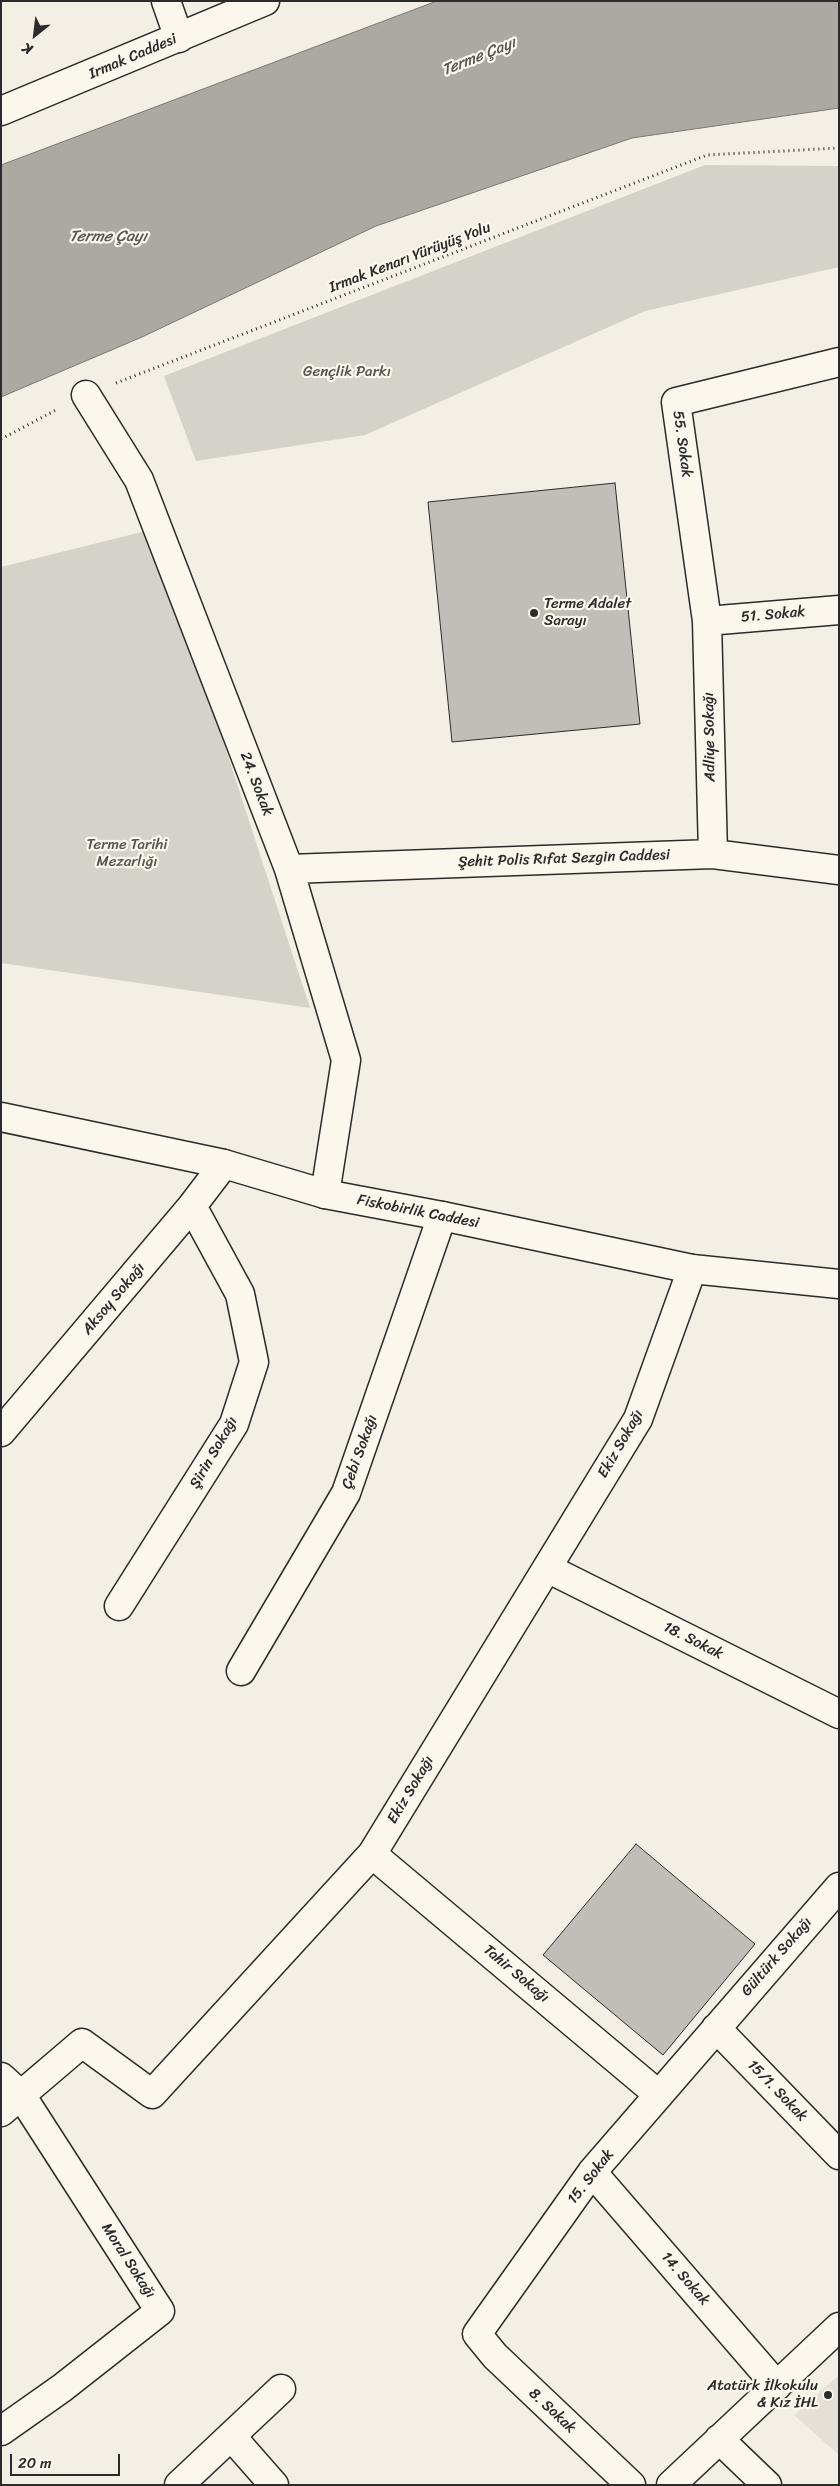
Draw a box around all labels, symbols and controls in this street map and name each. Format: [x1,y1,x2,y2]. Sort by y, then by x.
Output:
north arrow [10,10,60,60]
street label: Irmak Caddesi [86,30,180,84]
water label: Terme Çayı [439,34,519,80]
text: K [18,36,37,62]
street label: Irmak Kenarı Yürüyüş Yolu [327,219,493,297]
water label: Terme Çayı [69,227,147,247]
park label: Gençlik Parkı [303,363,391,381]
street label: 55. Sokak [668,409,696,479]
place label: Terme Adalet Sarayı [544,595,631,630]
street label: 51. Sokak [740,603,806,627]
marker: Terme Adalet Sarayı [528,607,540,619]
street label: Adliye Sokağı [700,692,720,782]
street label: 24. Sokak [236,750,276,818]
park label: Terme Tarihi Mezarlığı [87,836,167,871]
street label: Şehit Polis Rıfat Sezgin Caddesi [458,846,670,872]
street label: Fiskobirlik Caddesi [355,1191,481,1233]
street label: Aksoy Sokağı [79,1259,149,1339]
street label: Ekiz Sokağı [594,1407,648,1481]
street label: Çebi Sokağı [338,1412,382,1492]
street label: Şirin Sokağı [186,1414,242,1492]
street label: 18. Sokak [660,1618,726,1664]
street label: Ekiz Sokağı [384,1753,438,1827]
street label: Gültürk Sokağı [738,1914,816,2000]
street label: Tahir Sokağı [479,1941,553,2007]
street label: 15/1. Sokak [743,2057,811,2125]
street label: 15. Sokak [564,2146,618,2208]
street label: Moral Sokağı [97,2220,159,2302]
street label: 14. Sokak [657,2249,713,2309]
place label: Atatürk İlkokulu & Kız İHL [707,2377,818,2412]
street label: 8. Sokak [525,2385,579,2437]
marker: Atatürk İlkokulu & Kız İHL [822,2389,834,2401]
scale bar [12,2444,122,2476]
text: 20 m [18,2450,52,2476]

